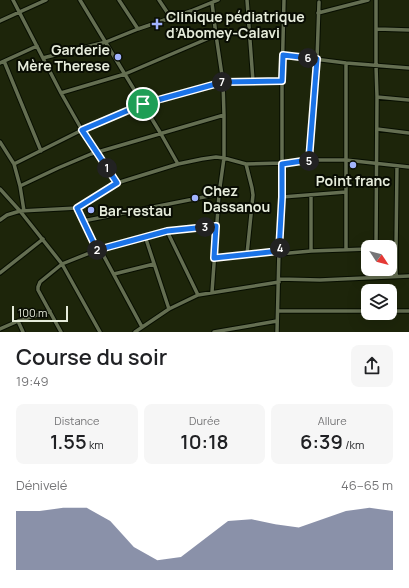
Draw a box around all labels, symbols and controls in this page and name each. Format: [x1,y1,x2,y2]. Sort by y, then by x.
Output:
place label: Clinique pédiatrique d’Abomey-Calavi [166,7,305,42]
marker: Clinique pédiatrique d’Abomey-Calavi [151,18,163,30]
place label: Garderie Mère Therese [17,40,110,75]
pin: 6 [298,48,318,68]
text: 6 [305,50,311,65]
marker: Garderie Mère Therese [113,52,123,62]
pin: 7 [212,72,232,92]
text: 7 [219,74,225,89]
pin [126,87,160,121]
icon: arrive [132,93,154,115]
pin: 5 [299,151,319,171]
text: 5 [306,153,312,168]
pin: 1 [97,158,117,178]
text: 1 [105,160,109,175]
marker: Point franc [348,160,358,170]
place label: Point franc [316,171,390,190]
place label: Chez Dassanou [203,181,270,216]
marker: Chez Dassanou [190,193,200,203]
place label: Bar-restau [99,201,172,220]
marker: Bar-restau [86,205,96,215]
pin: 3 [195,217,215,237]
text: 3 [202,219,208,234]
pin: 4 [270,238,290,258]
pin: 2 [87,240,107,260]
text: 4 [277,240,283,255]
north arrow [361,240,397,276]
map controls [361,240,397,320]
text: 2 [94,242,100,257]
button: layers [361,284,397,320]
scale bar [12,304,68,323]
text: 100 m [18,305,47,320]
text: Course du soir [16,342,167,372]
button: share [351,345,393,387]
text: 19:49 [16,372,49,390]
text: Distance [54,413,99,428]
text: Durée [189,413,220,428]
text: Allure [318,413,347,428]
text: 1.55 [50,428,87,455]
text: 10:18 [180,428,229,455]
text: 6:39 [300,428,343,455]
text: km [87,437,104,452]
text: /km [343,437,364,452]
text: Dénivelé [16,476,67,494]
text: 46–65 m [341,476,393,494]

